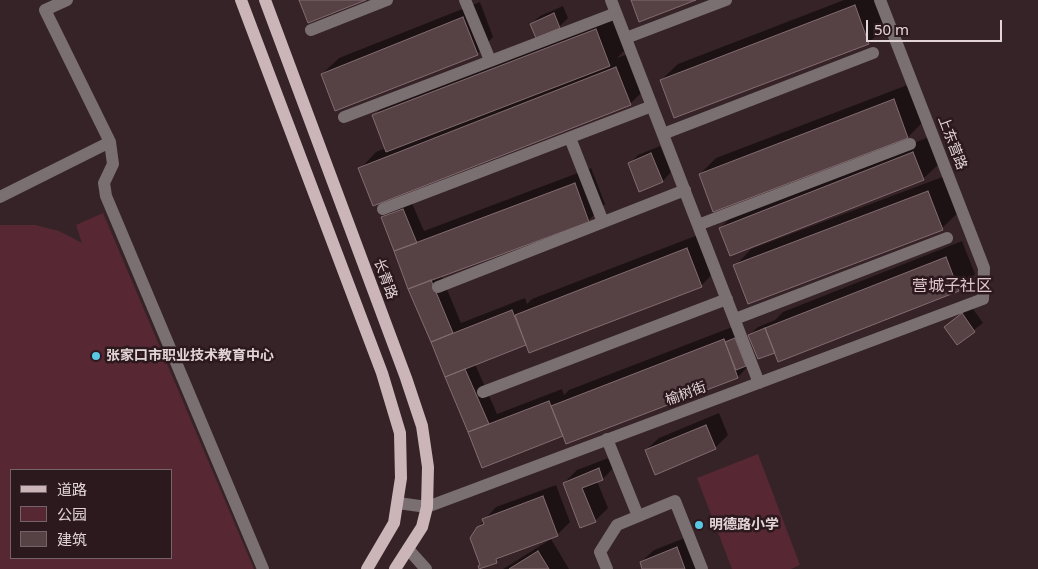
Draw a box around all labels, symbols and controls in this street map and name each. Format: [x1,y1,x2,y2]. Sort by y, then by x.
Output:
scale bar [868,10,1004,42]
text: 50 m [874,19,909,39]
street label: 上东营路 [934,114,970,172]
street label: 长青路 [370,256,400,302]
district label: 营城子社区 [912,276,992,296]
place label: 张家口市职业技术教育中心 [106,348,274,364]
marker: 张家口市职业技术教育中心 [90,350,102,362]
street label: 榆树街 [663,379,709,409]
legend [10,469,172,559]
text: 道路 [57,479,87,499]
text: 公园 [57,504,87,524]
place label: 明德路小学 [709,517,779,533]
marker: 明德路小学 [693,519,705,531]
text: 建筑 [57,529,87,549]

